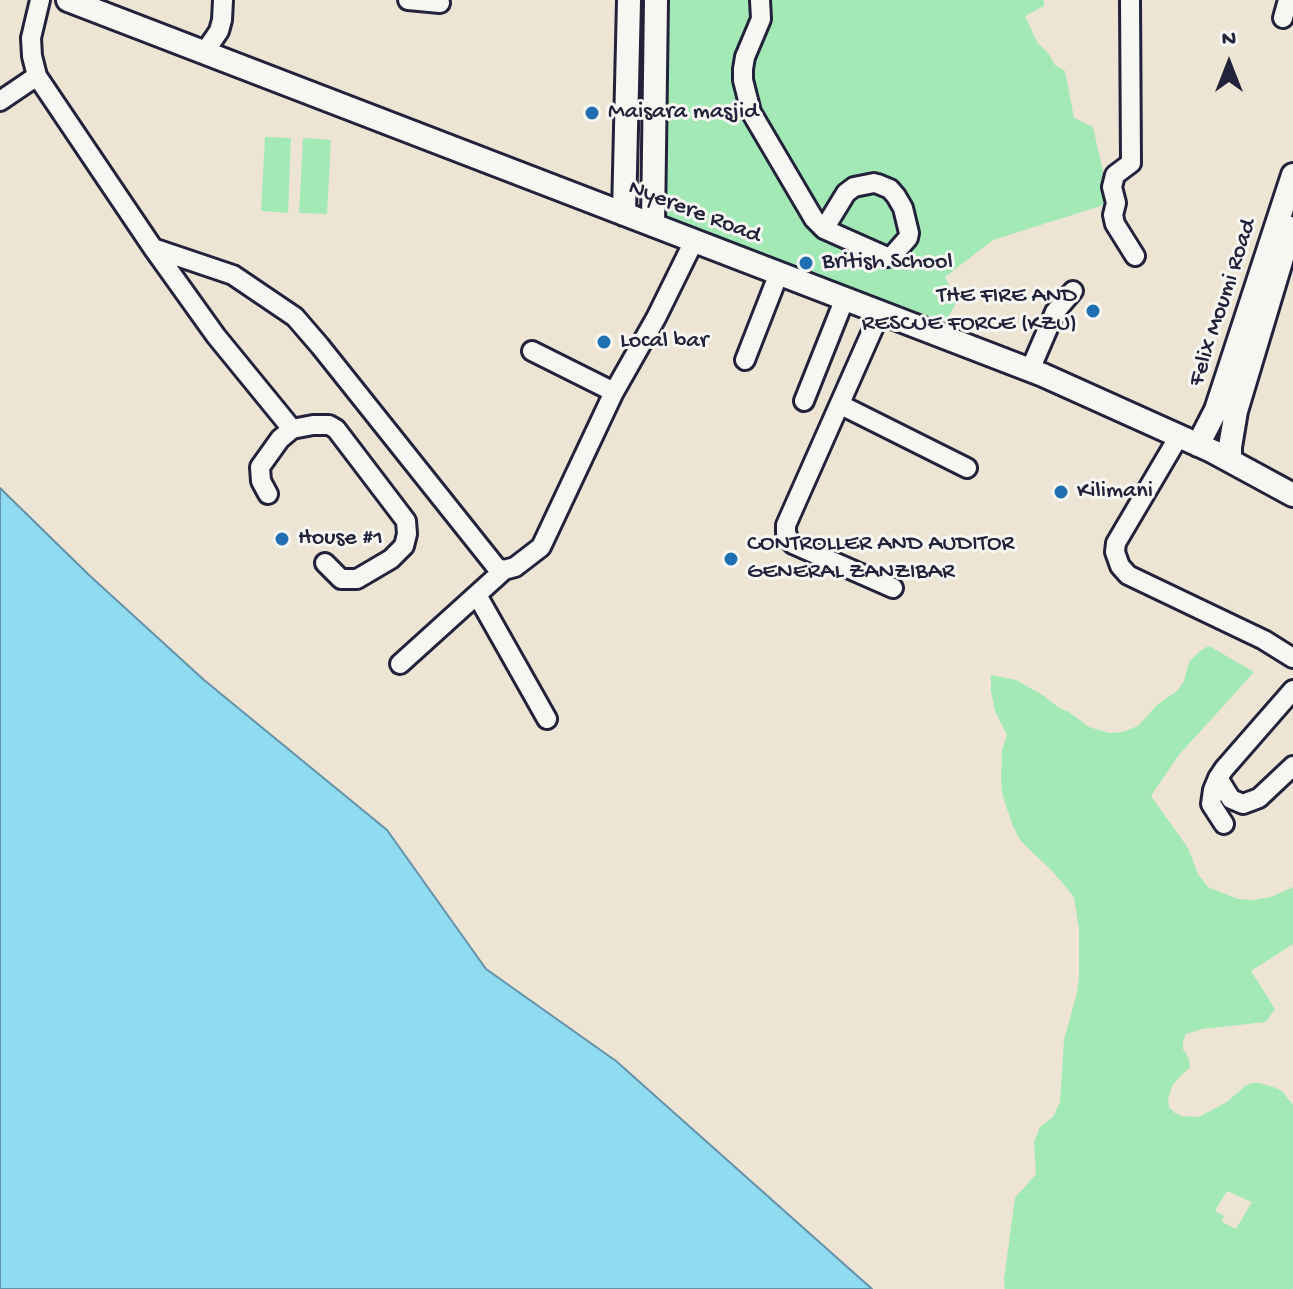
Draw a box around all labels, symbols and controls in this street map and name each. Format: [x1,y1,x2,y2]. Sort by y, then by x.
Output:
north arrow [1189,24,1269,104]
text: N [1222,27,1236,53]
place label: Maisara masjid [608,99,758,127]
marker: Maisara masjid [583,104,601,122]
street label: Nyerere Road [624,175,764,251]
street label: Felix Moumi Road [1183,216,1265,390]
place label: British School [822,249,953,277]
marker: British School [797,254,815,272]
place label: THE FIRE AND RESCUE FORCE (KZU) [862,283,1077,339]
marker: THE FIRE AND RESCUE FORCE (KZU) [1084,302,1102,320]
place label: Local bar [620,328,708,356]
marker: Local bar [595,333,613,351]
place label: Kilimani [1077,478,1153,506]
marker: Kilimani [1052,483,1070,501]
place label: House #1 [298,525,383,553]
marker: House #1 [273,530,291,548]
place label: CONTROLLER AND AUDITOR GENERAL ZANZIBAR [747,531,1014,587]
marker: CONTROLLER AND AUDITOR GENERAL ZANZIBAR [722,550,740,568]

